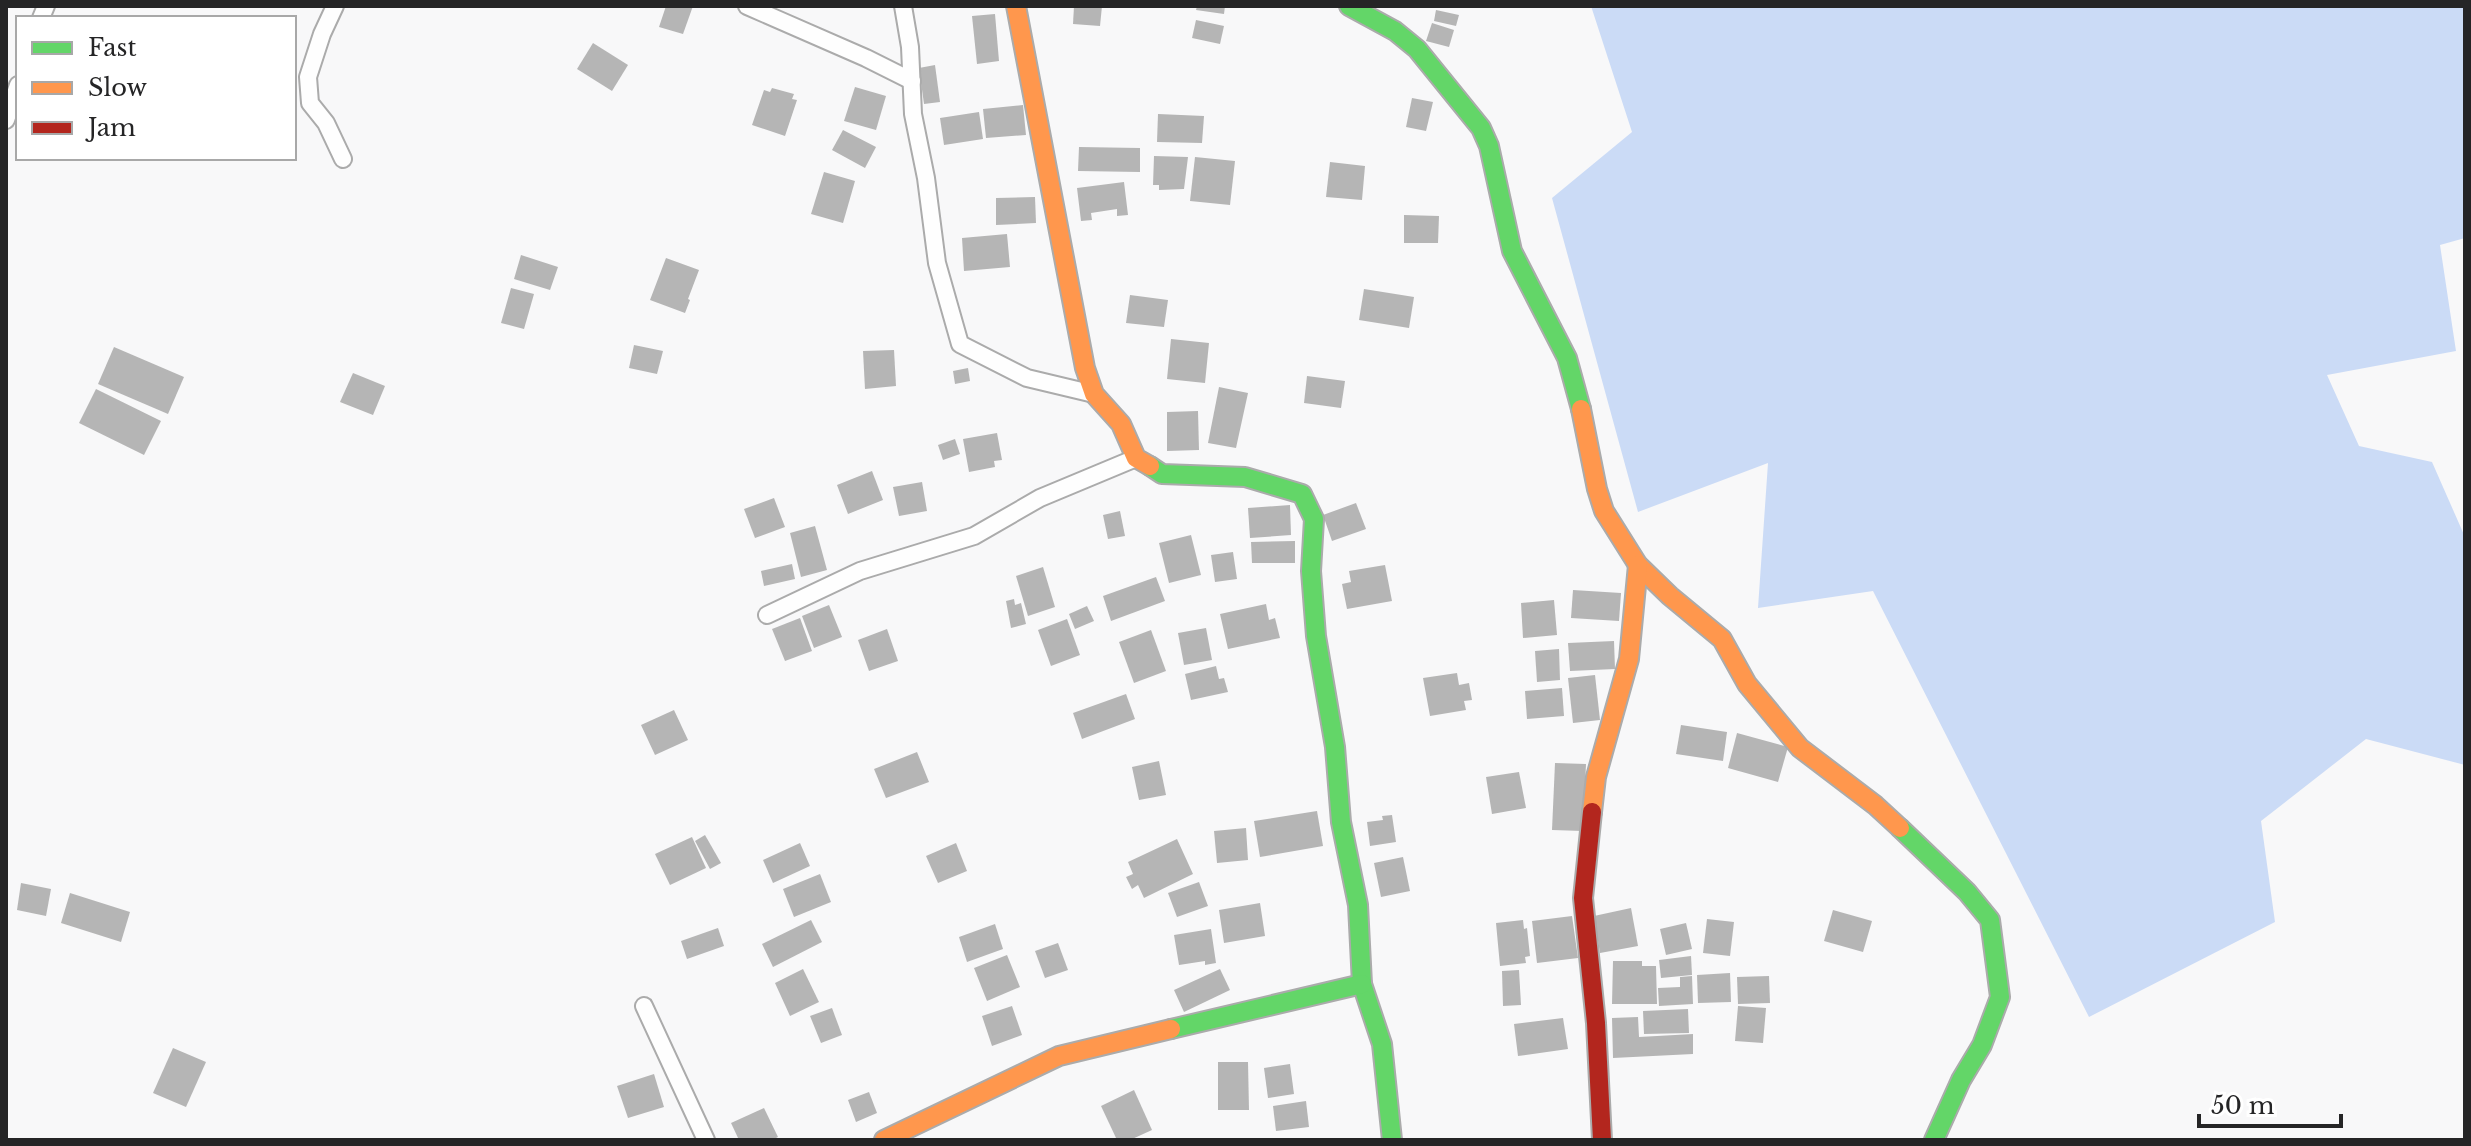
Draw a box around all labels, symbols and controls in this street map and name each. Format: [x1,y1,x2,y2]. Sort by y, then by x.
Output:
legend [16,16,296,160]
text: Fast [88,33,136,62]
text: Slow [88,73,147,102]
text: Jam [85,113,136,142]
scale bar [2199,1078,2341,1128]
text: 50 m [2211,1091,2275,1120]

